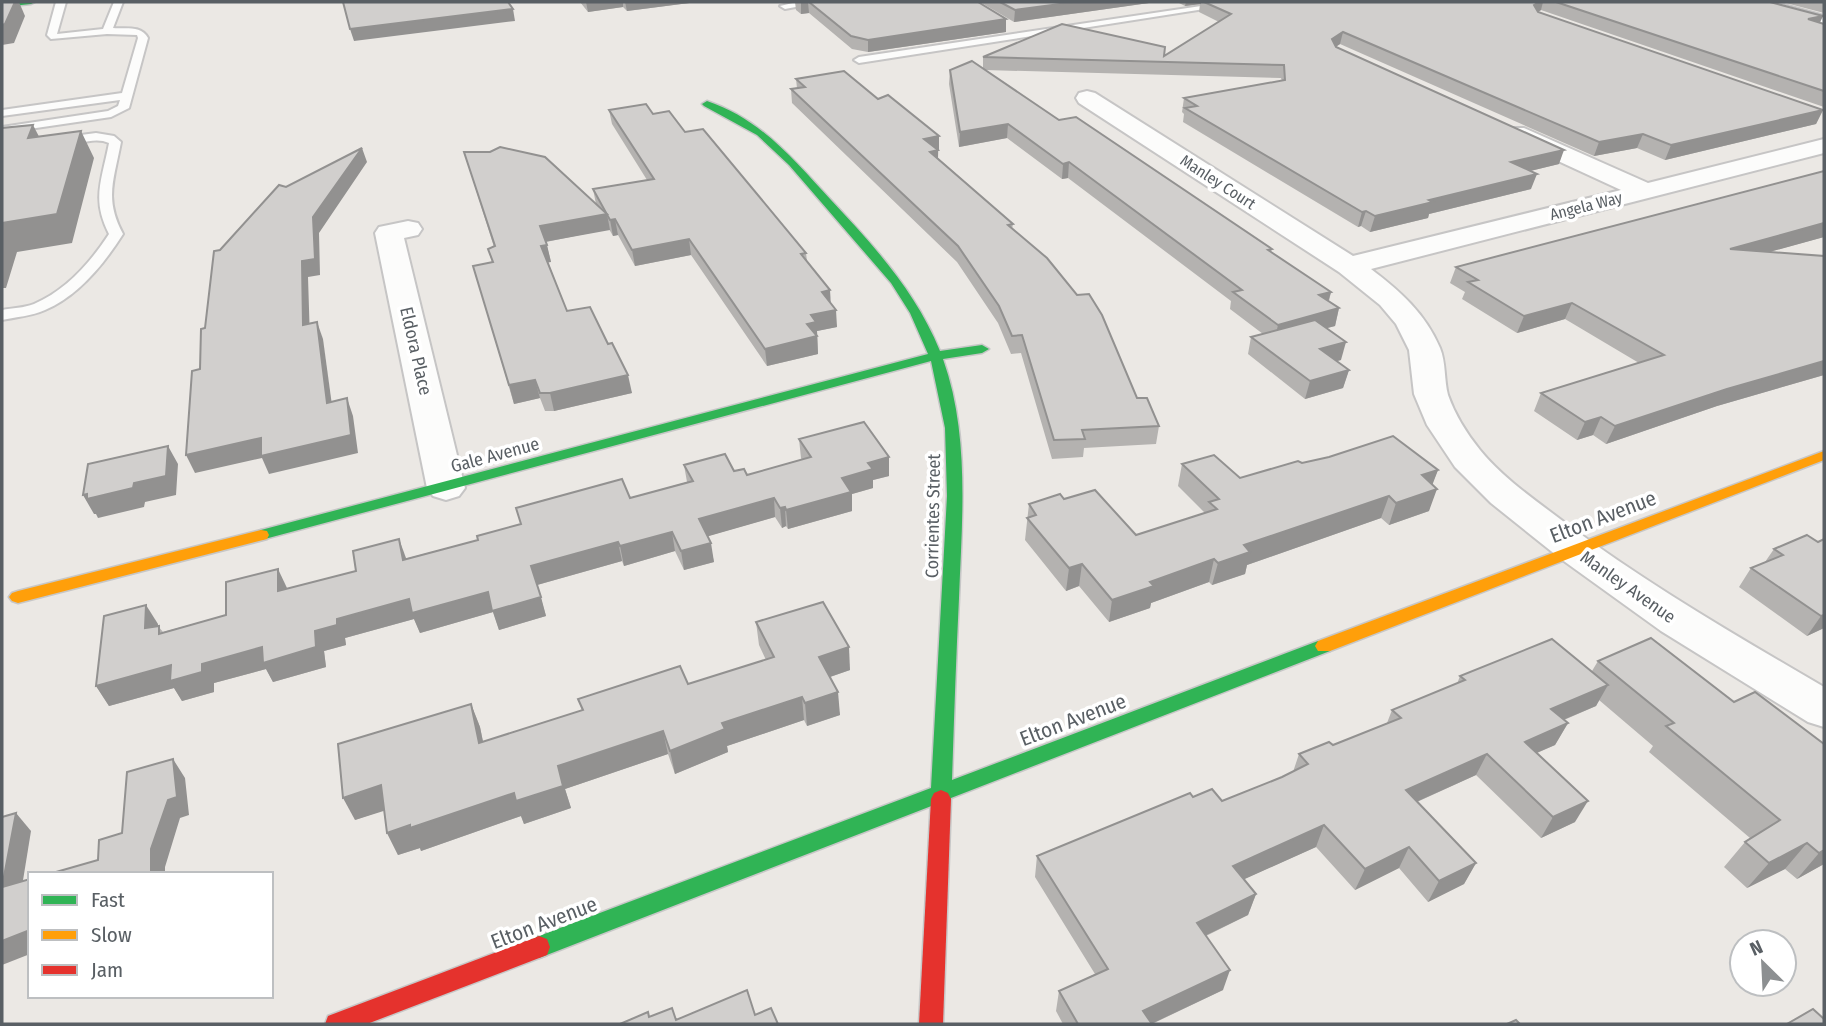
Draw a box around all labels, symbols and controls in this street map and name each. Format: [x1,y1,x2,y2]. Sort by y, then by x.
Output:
street label: Manley Court [1177,151,1260,214]
street label: Angela Way [1548,188,1625,224]
street label: Eldora Place [395,305,437,397]
street label: Gale Avenue [448,433,542,477]
street label: Corrientes Street [921,453,945,578]
street label: Elton Avenue [1546,485,1660,549]
street label: Manley Avenue [1576,546,1680,628]
street label: Elton Avenue [1016,688,1130,752]
legend [28,872,273,998]
text: Fast [91,887,125,913]
street label: Elton Avenue [487,891,601,955]
text: Slow [91,922,132,948]
north arrow [1728,928,1798,998]
text: N [1746,935,1766,961]
text: Jam [91,957,123,983]

